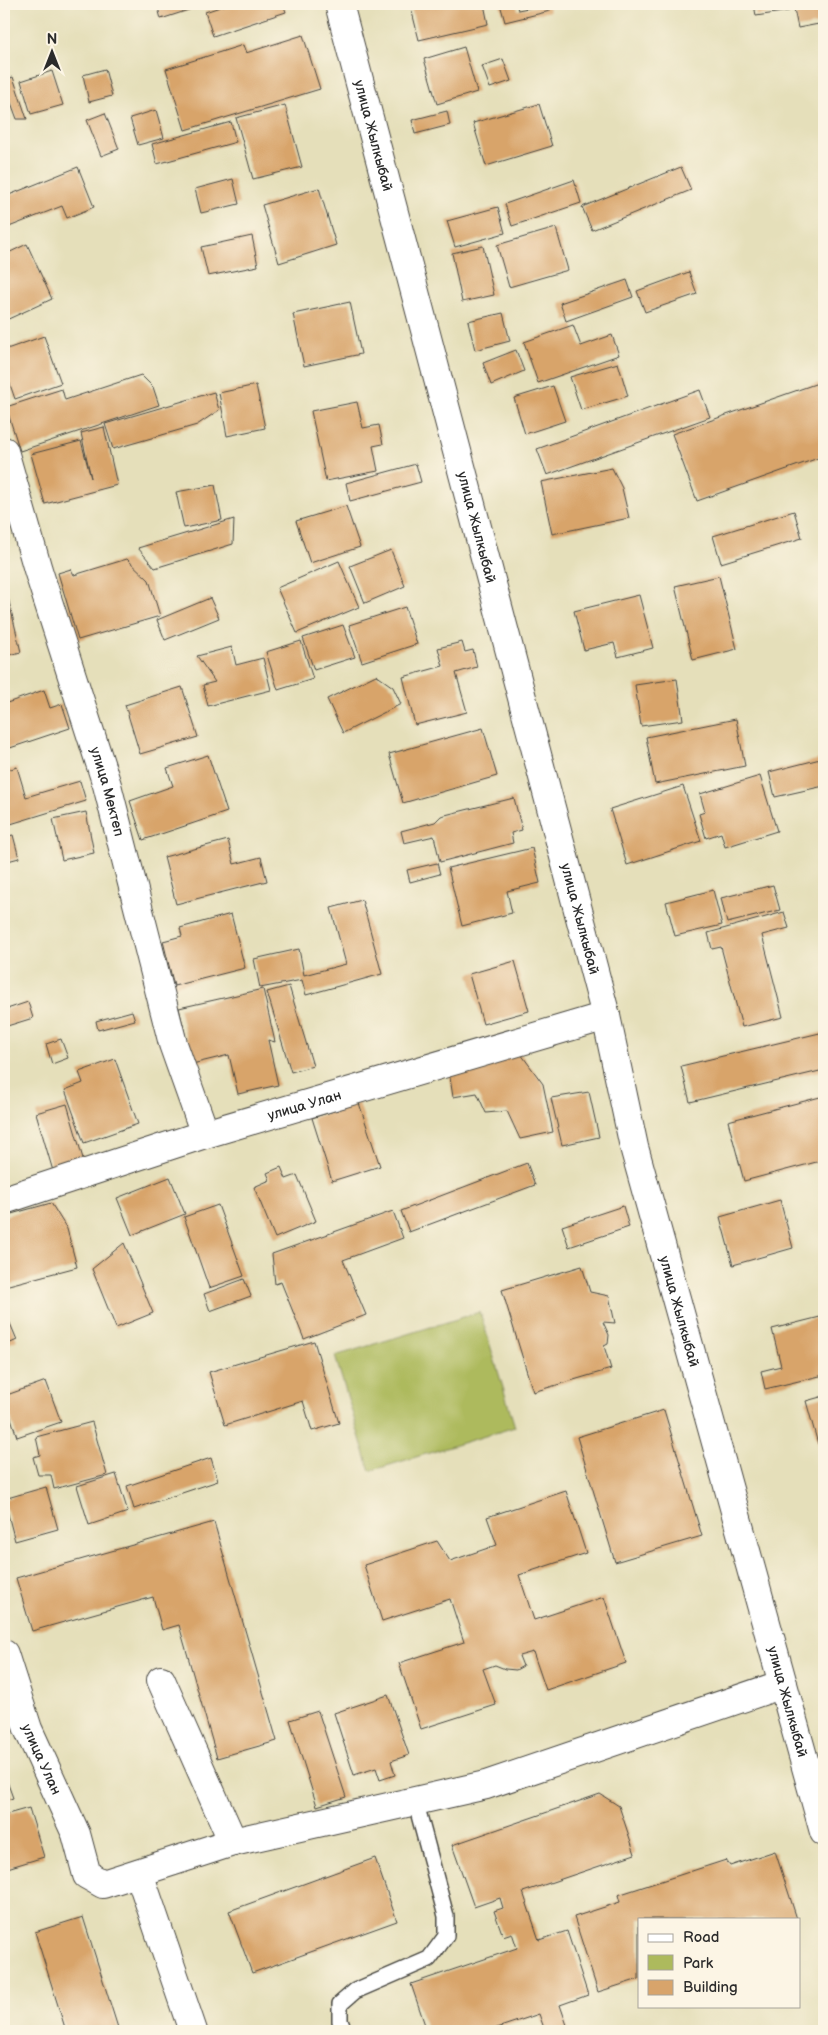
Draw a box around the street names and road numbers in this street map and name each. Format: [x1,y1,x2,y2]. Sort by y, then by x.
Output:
street label: улица Жылкыбай [350,78,396,193]
street label: улица Жылкыбай [454,470,499,585]
street label: улица Мектеп [86,745,128,838]
street label: улица Жылкыбай [557,861,603,976]
street label: улица Улан [266,1086,343,1124]
street label: улица Жылкыбай [656,1254,703,1369]
street label: улица Жылкыбай [764,1644,811,1759]
street label: улица Улан [18,1722,65,1797]

